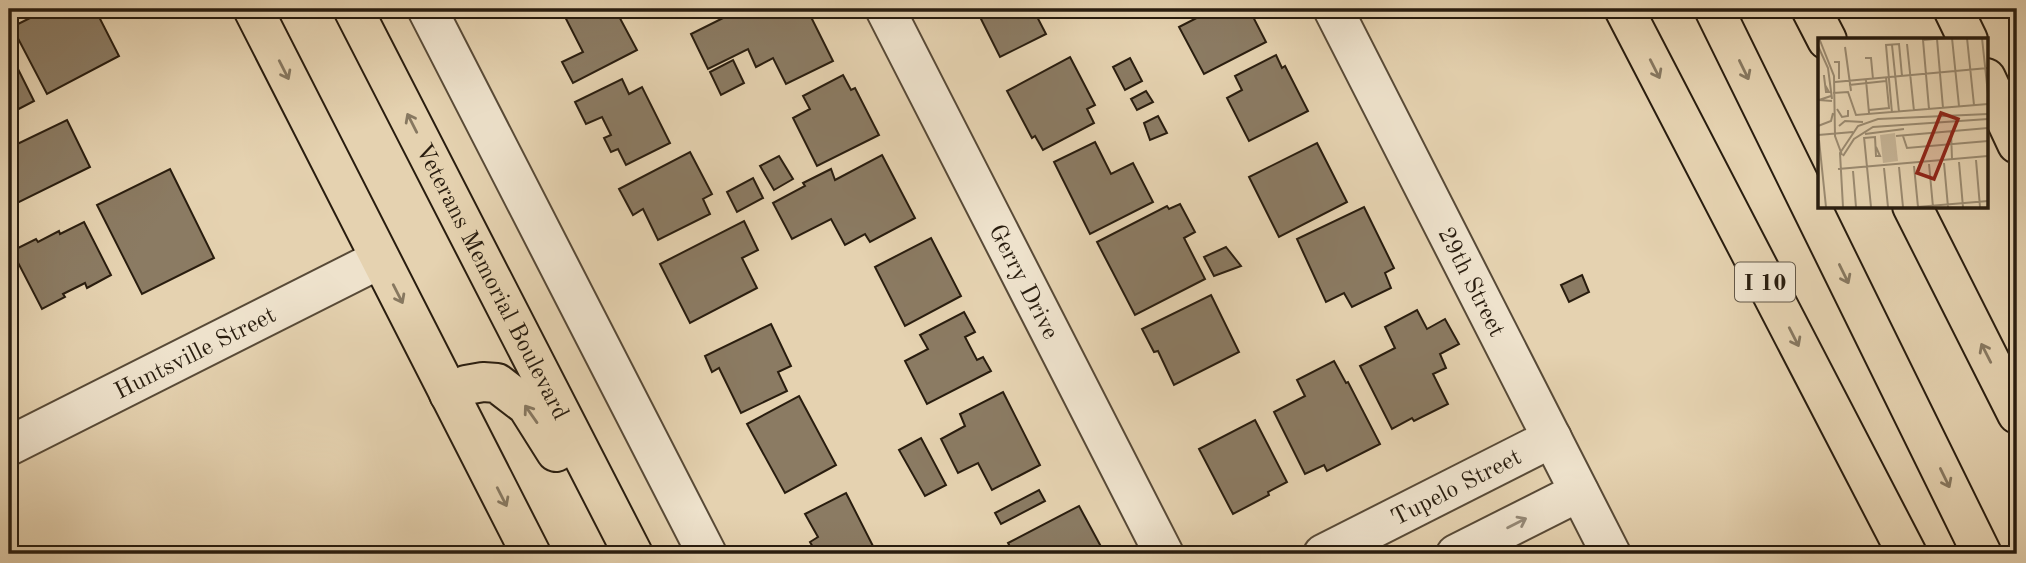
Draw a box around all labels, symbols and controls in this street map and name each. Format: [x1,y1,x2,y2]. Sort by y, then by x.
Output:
inset map [1818,38,1988,208]
one-way arrow [1649,58,1663,79]
one-way arrow [278,59,292,80]
one-way arrow [1737,59,1751,80]
one-way arrow [405,113,418,134]
street label: Veterans Memorial Boulevard [410,140,572,424]
street label: Gerry Drive [983,221,1062,343]
street label: 29th Street [1432,224,1508,341]
road number: I 10 [1735,262,1795,302]
one-way arrow [1838,263,1852,284]
one-way arrow [392,283,406,304]
street label: Huntsville Street [111,304,280,405]
one-way arrow [1787,326,1801,347]
one-way arrow [1979,344,1993,364]
one-way arrow [524,405,538,424]
street label: Tupelo Street [1388,446,1526,531]
one-way arrow [1938,467,1952,488]
one-way arrow [495,486,509,507]
one-way arrow [1506,516,1527,530]

